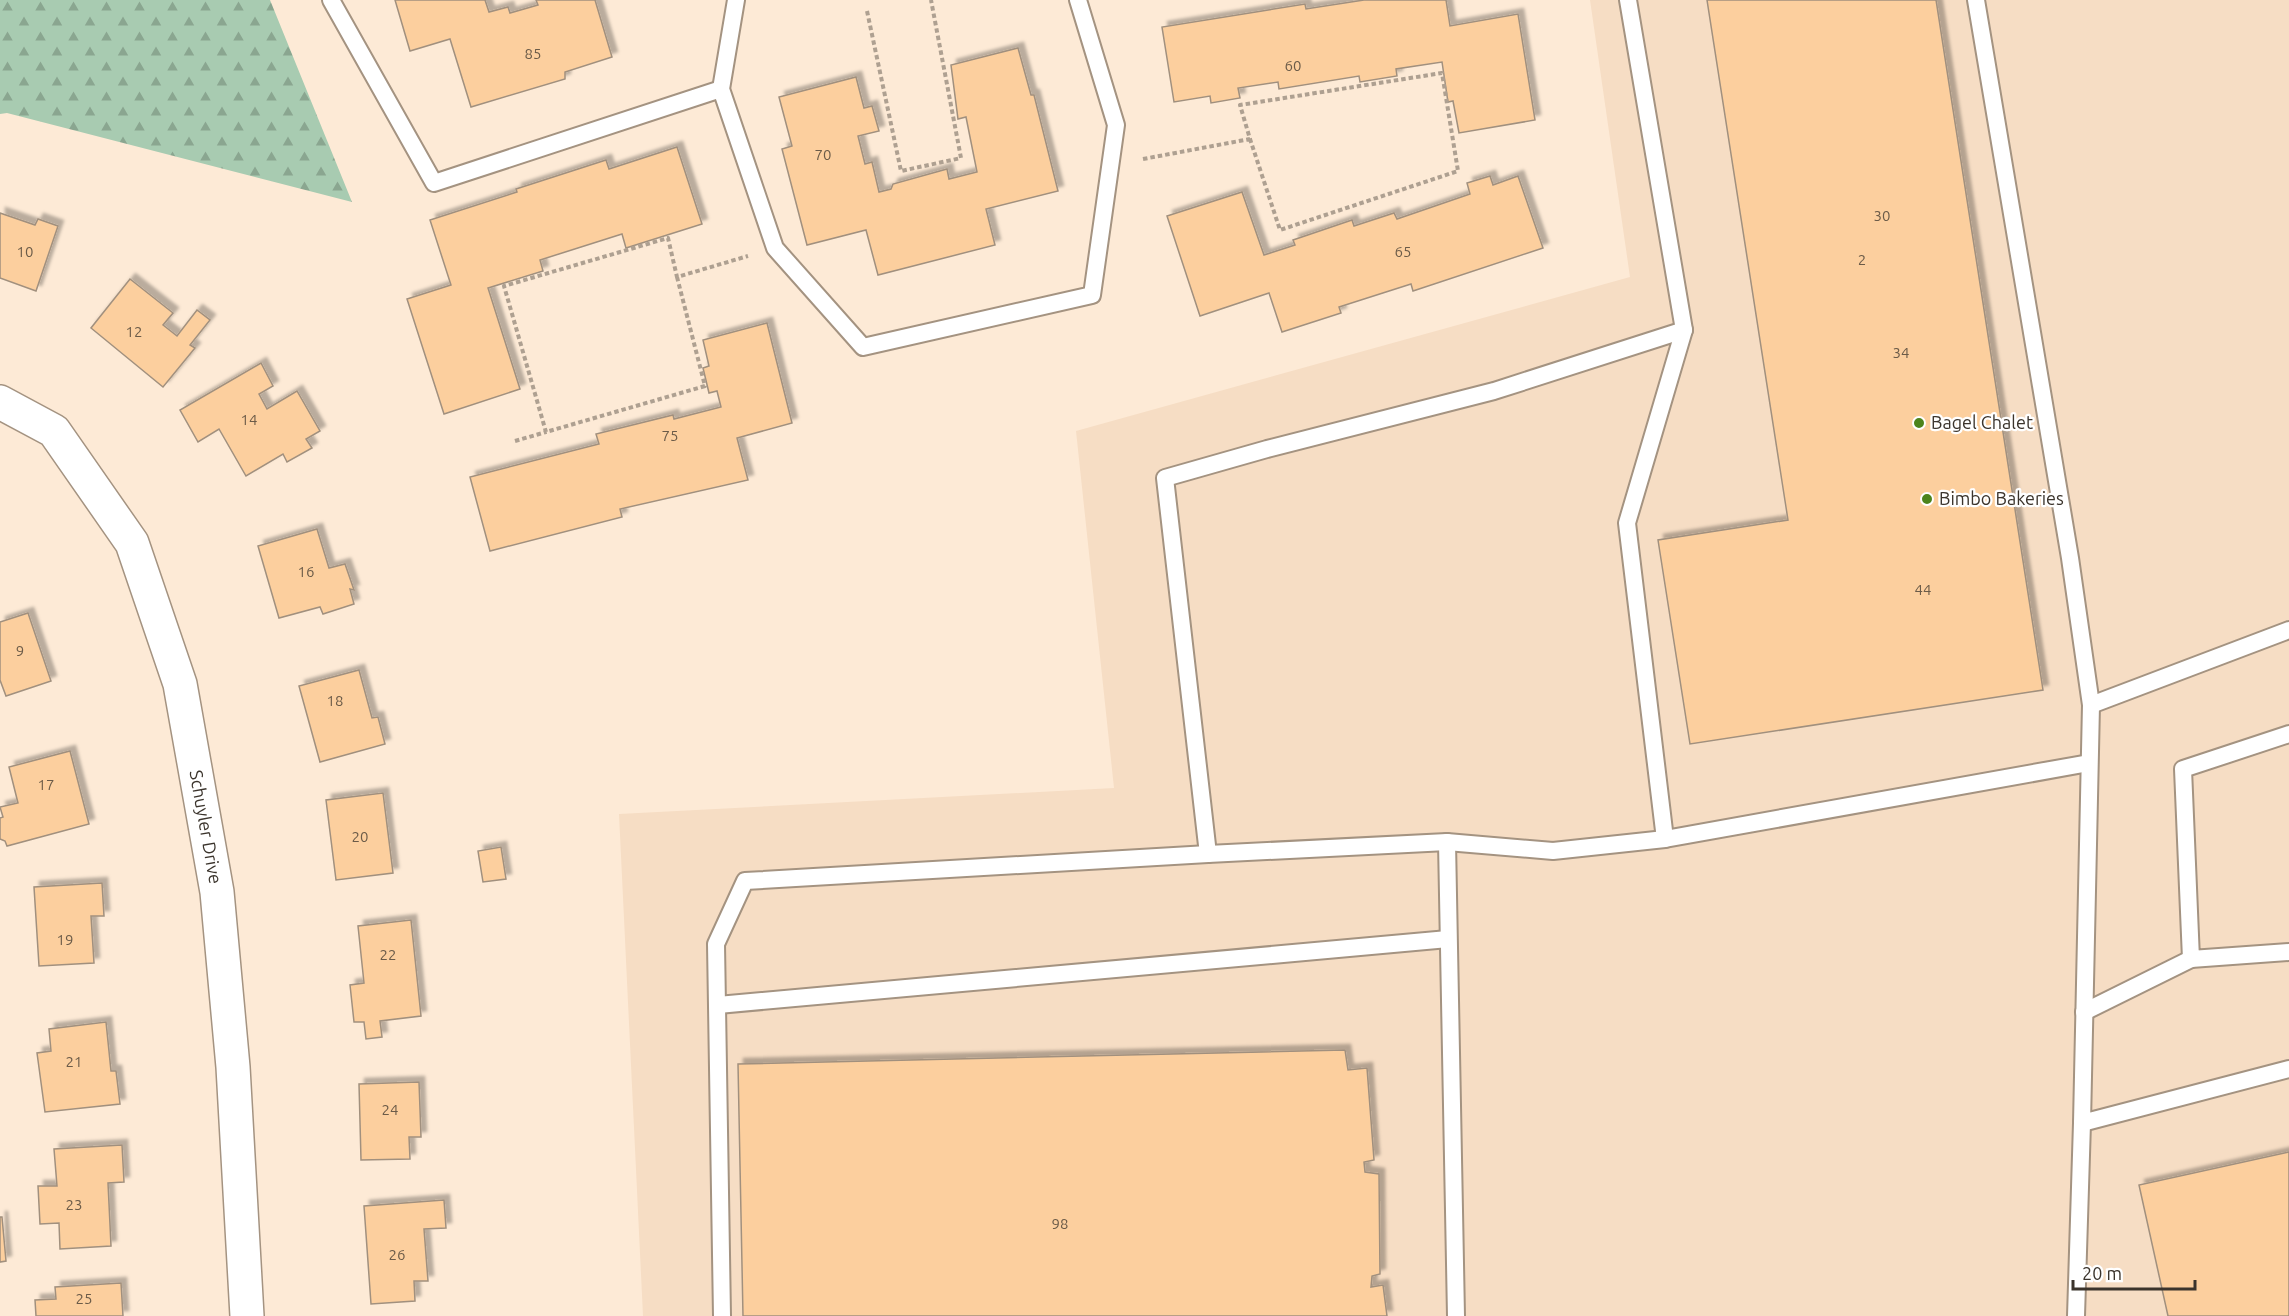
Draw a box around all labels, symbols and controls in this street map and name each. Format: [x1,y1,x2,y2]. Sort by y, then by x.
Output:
house number: 85 [525,45,541,62]
house number: 60 [1285,57,1301,74]
house number: 70 [815,146,831,163]
house number: 30 [1874,207,1890,224]
house number: 10 [17,243,33,260]
house number: 65 [1395,243,1411,260]
house number: 2 [1858,251,1866,268]
house number: 12 [126,323,142,340]
house number: 34 [1893,344,1909,361]
house number: 14 [241,411,257,428]
place label: Bagel Chalet [1931,412,2033,432]
marker: Bagel Chalet [1912,416,1926,430]
house number: 75 [662,427,678,444]
place label: Bimbo Bakeries [1939,488,2064,508]
marker: Bimbo Bakeries [1920,492,1934,506]
house number: 16 [298,563,314,580]
house number: 44 [1915,581,1931,598]
house number: 9 [16,642,24,659]
house number: 18 [327,692,343,709]
street label: Schuyler Drive [186,768,226,885]
house number: 17 [38,776,54,793]
house number: 20 [352,828,368,845]
house number: 19 [57,931,73,948]
house number: 22 [380,946,396,963]
house number: 21 [66,1053,82,1070]
house number: 24 [382,1101,398,1118]
house number: 23 [66,1196,82,1213]
house number: 98 [1052,1215,1068,1232]
house number: 26 [389,1246,405,1263]
scale bar [2073,1253,2194,1291]
text: 20 m [2082,1263,2122,1283]
house number: 25 [76,1290,92,1307]

